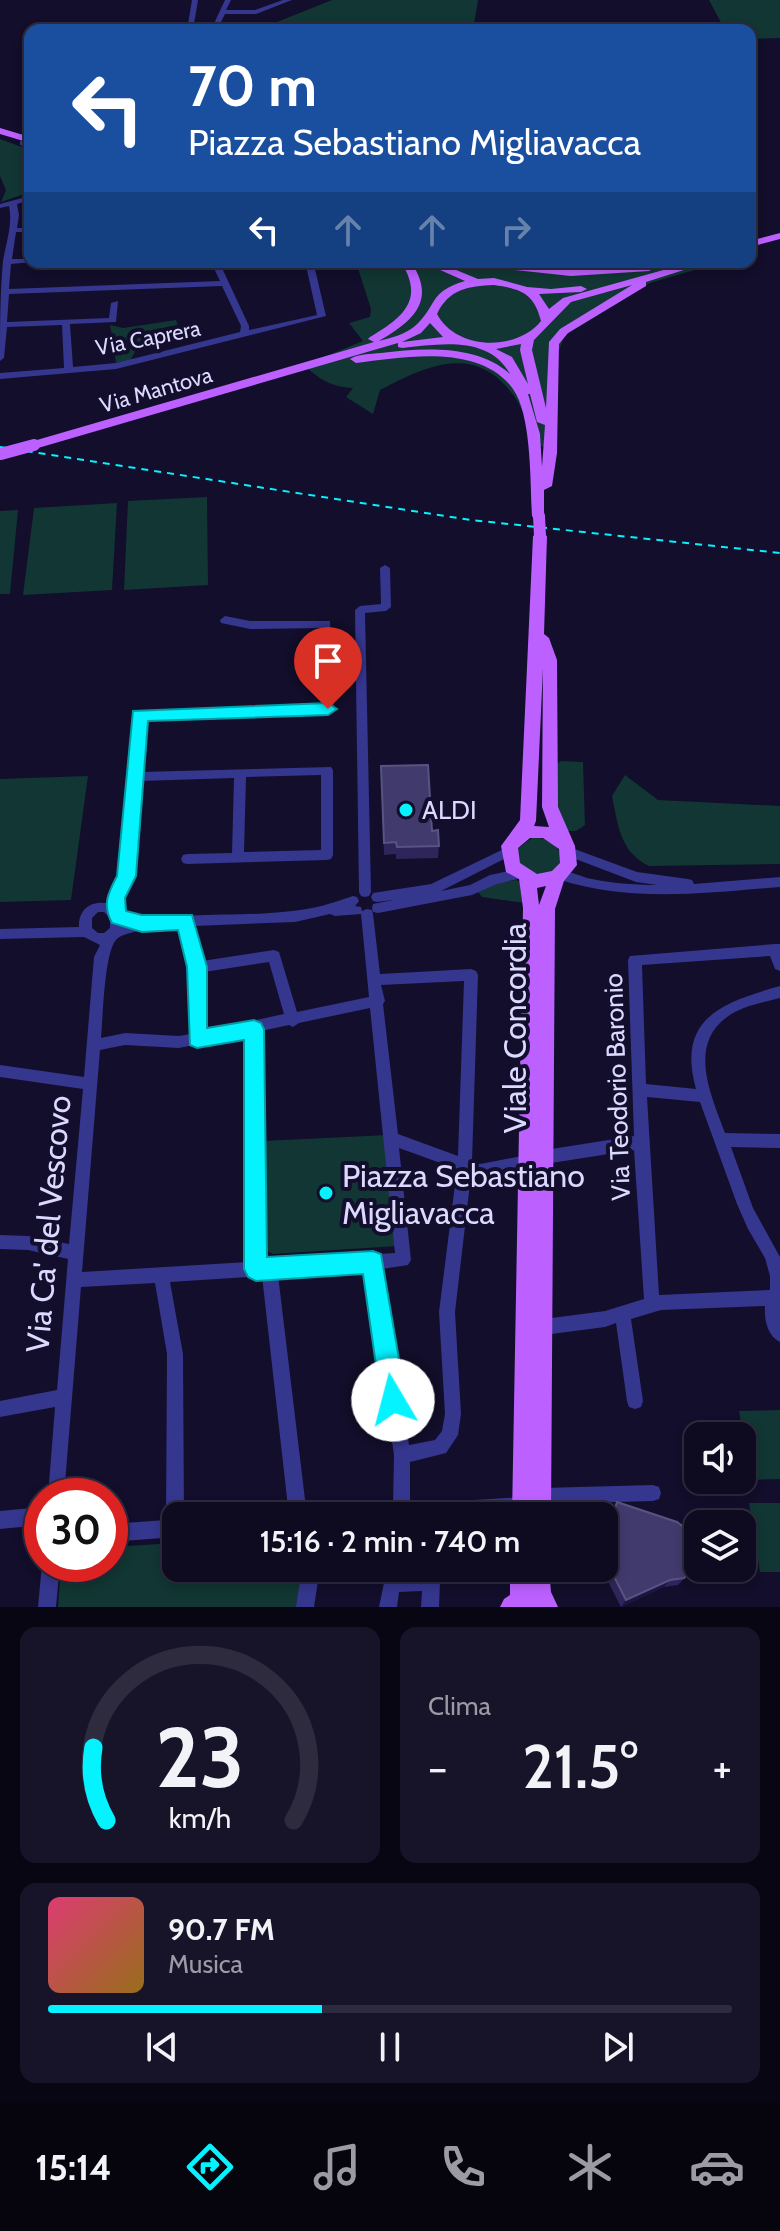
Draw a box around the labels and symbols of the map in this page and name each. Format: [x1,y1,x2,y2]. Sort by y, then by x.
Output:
street label: Via Caprera [93,315,203,361]
street label: Via Mantova [97,361,216,419]
pin [294,627,362,709]
place label: ALDI [422,794,477,826]
marker: ALDI [397,801,415,819]
street label: Viale Concordia [495,922,534,1133]
street label: Via Teodorio Baronio [597,973,637,1201]
street label: Via Ca' del Vescovo [17,1094,79,1354]
place label: Piazza Sebastiano Migliavacca [342,1156,585,1232]
marker: Piazza Sebastiano Migliavacca [317,1184,335,1202]
position arrow [351,1358,435,1442]
speed limit sign: 30 [24,1478,128,1582]

